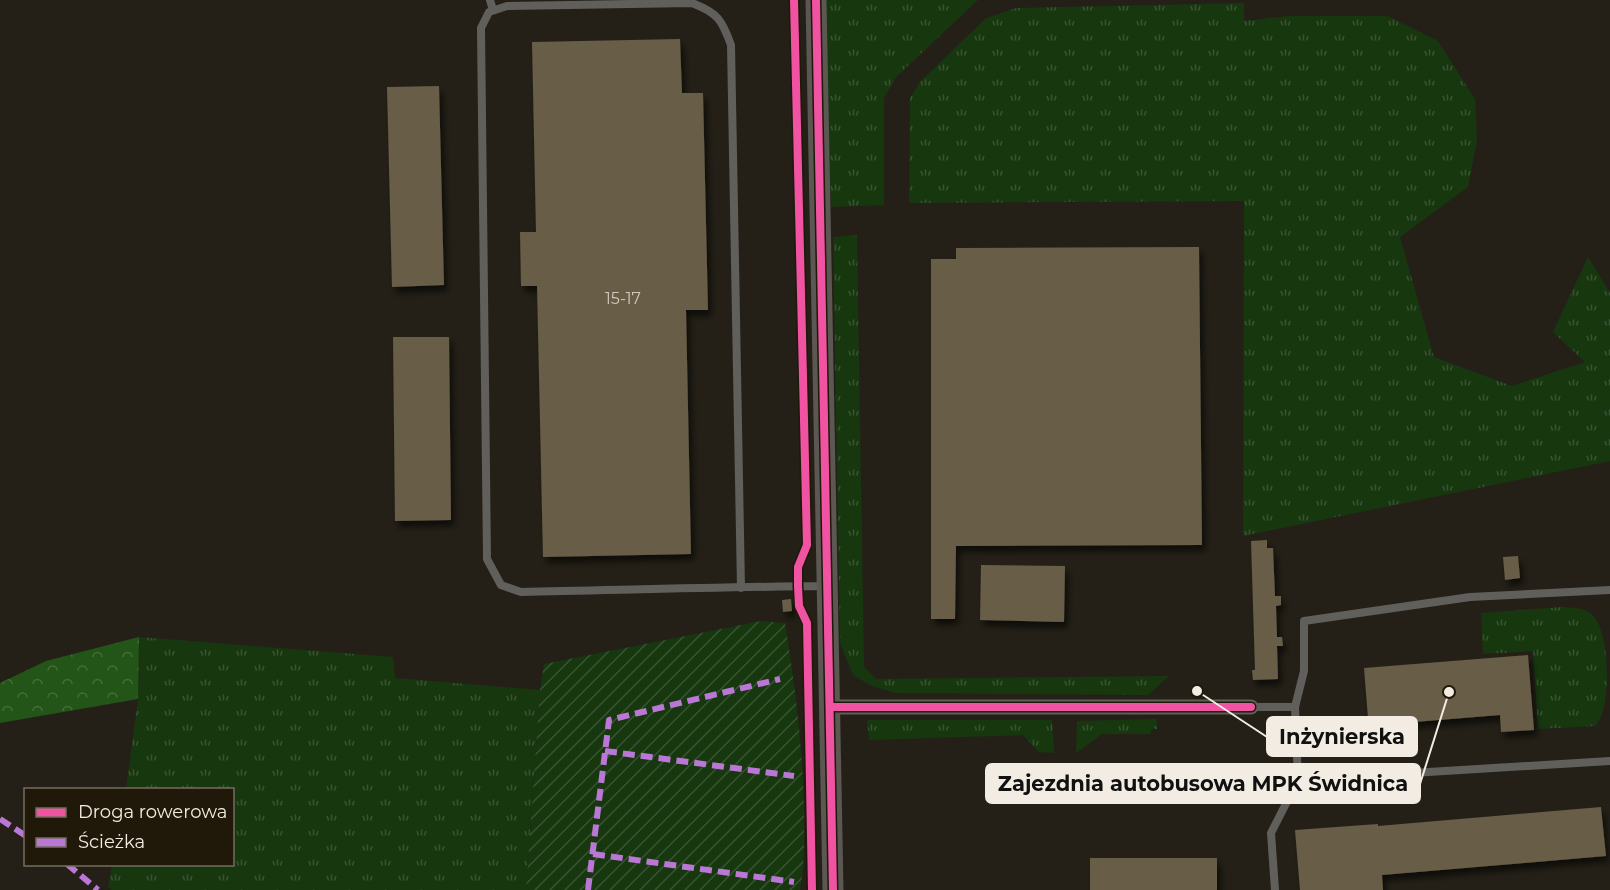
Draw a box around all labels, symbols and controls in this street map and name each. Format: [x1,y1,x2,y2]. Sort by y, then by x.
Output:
house number: 15-17 [605,289,641,308]
callout: Inżynierska [1267,717,1417,756]
text: Inżynierska [1279,724,1405,749]
callout: Zajezdnia autobusowa MPK Świdnica [986,764,1420,803]
text: Zajezdnia autobusowa MPK Świdnica [998,771,1408,796]
legend [24,788,234,866]
text: Droga rowerowa [78,801,227,823]
text: Ścieżka [78,831,145,853]

